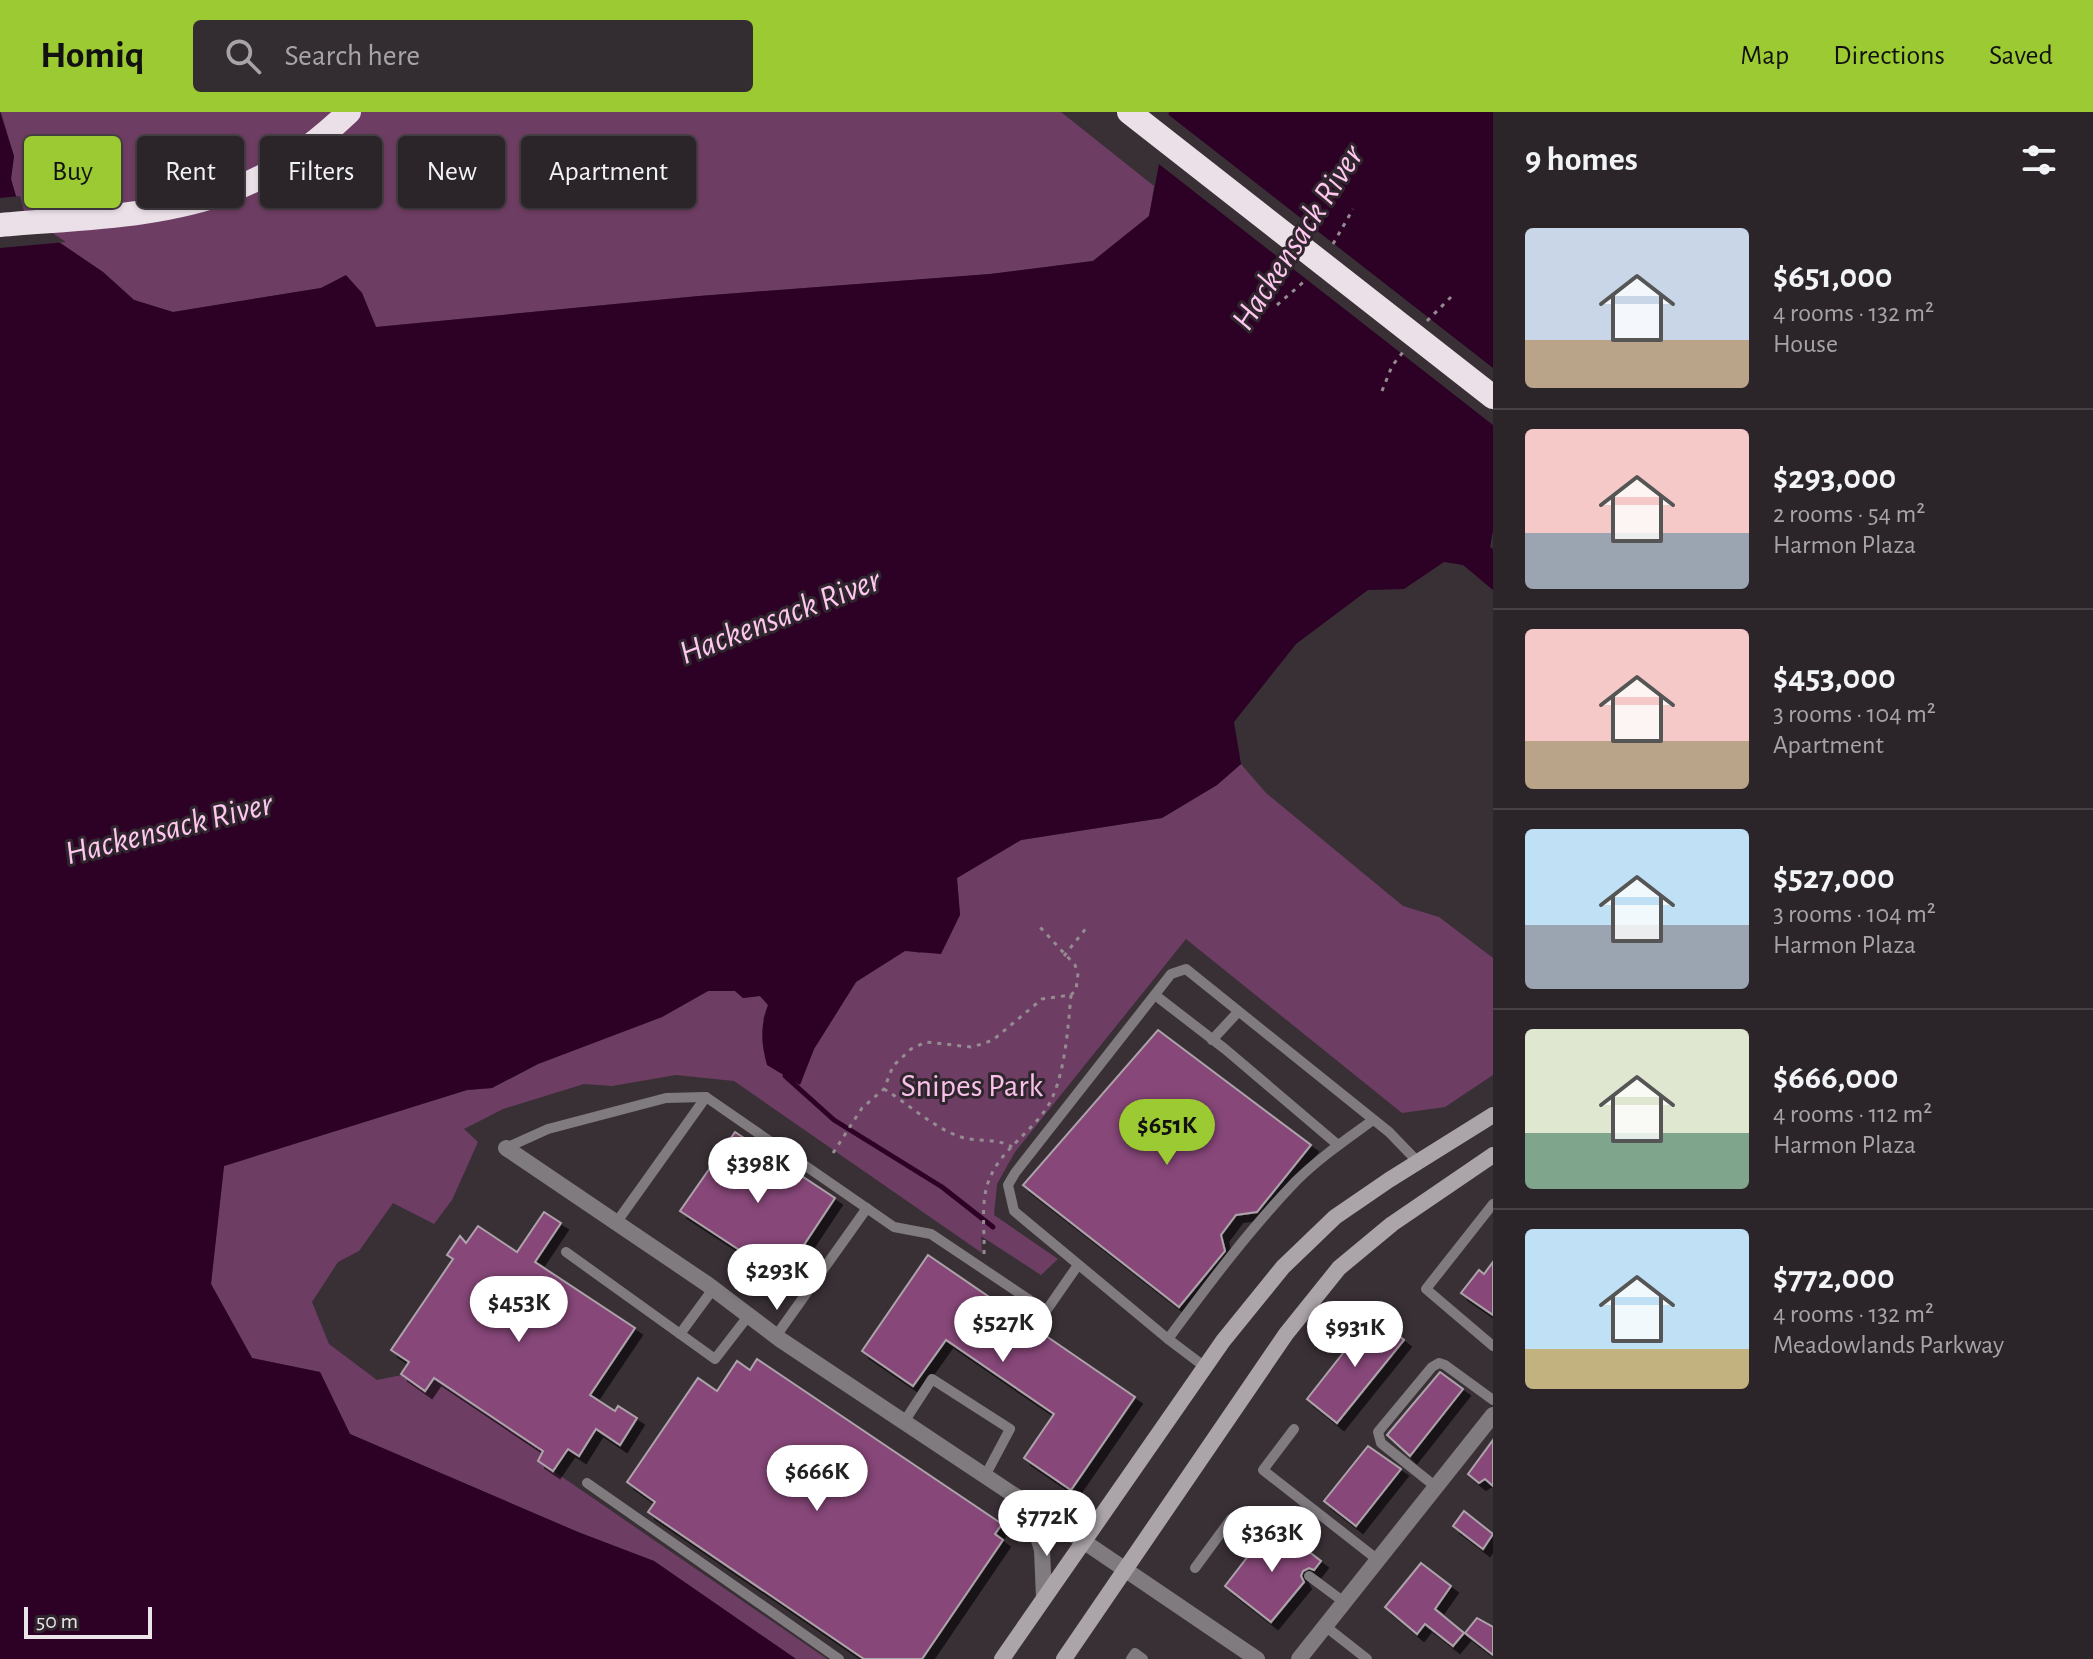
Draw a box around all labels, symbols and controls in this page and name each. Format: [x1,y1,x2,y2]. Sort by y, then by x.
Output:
search box [193,20,753,92]
icon: search [221,34,265,78]
text: Homiq [40,37,145,75]
text: Search here [285,41,420,71]
text: Map [1740,42,1789,70]
text: Directions [1833,42,1945,70]
text: Saved [1989,42,2053,70]
chip: Buy [24,136,121,208]
chip: Rent [137,136,244,208]
chip: Filters [260,136,382,208]
chip: New [398,136,505,208]
chip: Apartment [521,136,696,208]
icon: filters [2017,138,2061,182]
water label: Hackensack River [1226,139,1371,336]
text: 9 homes [1525,143,1638,177]
icon: home [1589,260,1685,356]
text: $651,000 [1773,260,1893,294]
text: 4 rooms · 132 m² [1773,300,1934,326]
text: House [1773,331,1838,357]
icon: home [1589,461,1685,557]
text: $293,000 [1773,461,1896,495]
text: 2 rooms · 54 m² [1773,501,1925,527]
text: Harmon Plaza [1773,532,1916,558]
water label: Hackensack River [675,563,886,671]
icon: home [1589,661,1685,757]
text: $453,000 [1773,661,1896,695]
text: 3 rooms · 104 m² [1773,701,1936,727]
text: Apartment [1773,732,1884,758]
water label: Hackensack River [62,787,277,871]
icon: home [1589,861,1685,957]
text: $527,000 [1773,861,1895,895]
text: 3 rooms · 104 m² [1773,901,1936,927]
text: Harmon Plaza [1773,932,1916,958]
icon: home [1589,1061,1685,1157]
text: $666,000 [1773,1061,1899,1095]
park label: Snipes Park [901,1070,1044,1102]
pin: $651K [1111,1099,1223,1167]
text: 4 rooms · 112 m² [1773,1101,1932,1127]
text: $651K [1137,1112,1197,1138]
text: Harmon Plaza [1773,1132,1916,1158]
pin: $398K [702,1137,814,1205]
text: $398K [726,1150,790,1176]
pin: $293K [721,1244,833,1312]
text: $293K [746,1257,808,1283]
icon: home [1589,1261,1685,1357]
text: $772,000 [1773,1261,1895,1295]
pin: $453K [463,1276,575,1344]
text: $453K [488,1289,550,1315]
pin: $527K [947,1296,1059,1364]
pin: $931K [1299,1301,1411,1369]
text: 4 rooms · 132 m² [1773,1301,1934,1327]
text: $527K [972,1309,1034,1335]
text: $931K [1325,1314,1385,1340]
text: Meadowlands Parkway [1773,1332,2004,1358]
pin: $666K [761,1445,873,1513]
text: $666K [785,1458,849,1484]
pin: $772K [991,1490,1103,1558]
text: $772K [1016,1503,1078,1529]
pin: $363K [1216,1506,1328,1574]
text: $363K [1241,1519,1303,1545]
scale bar [24,1603,152,1639]
text: 50 m [36,1610,78,1632]

